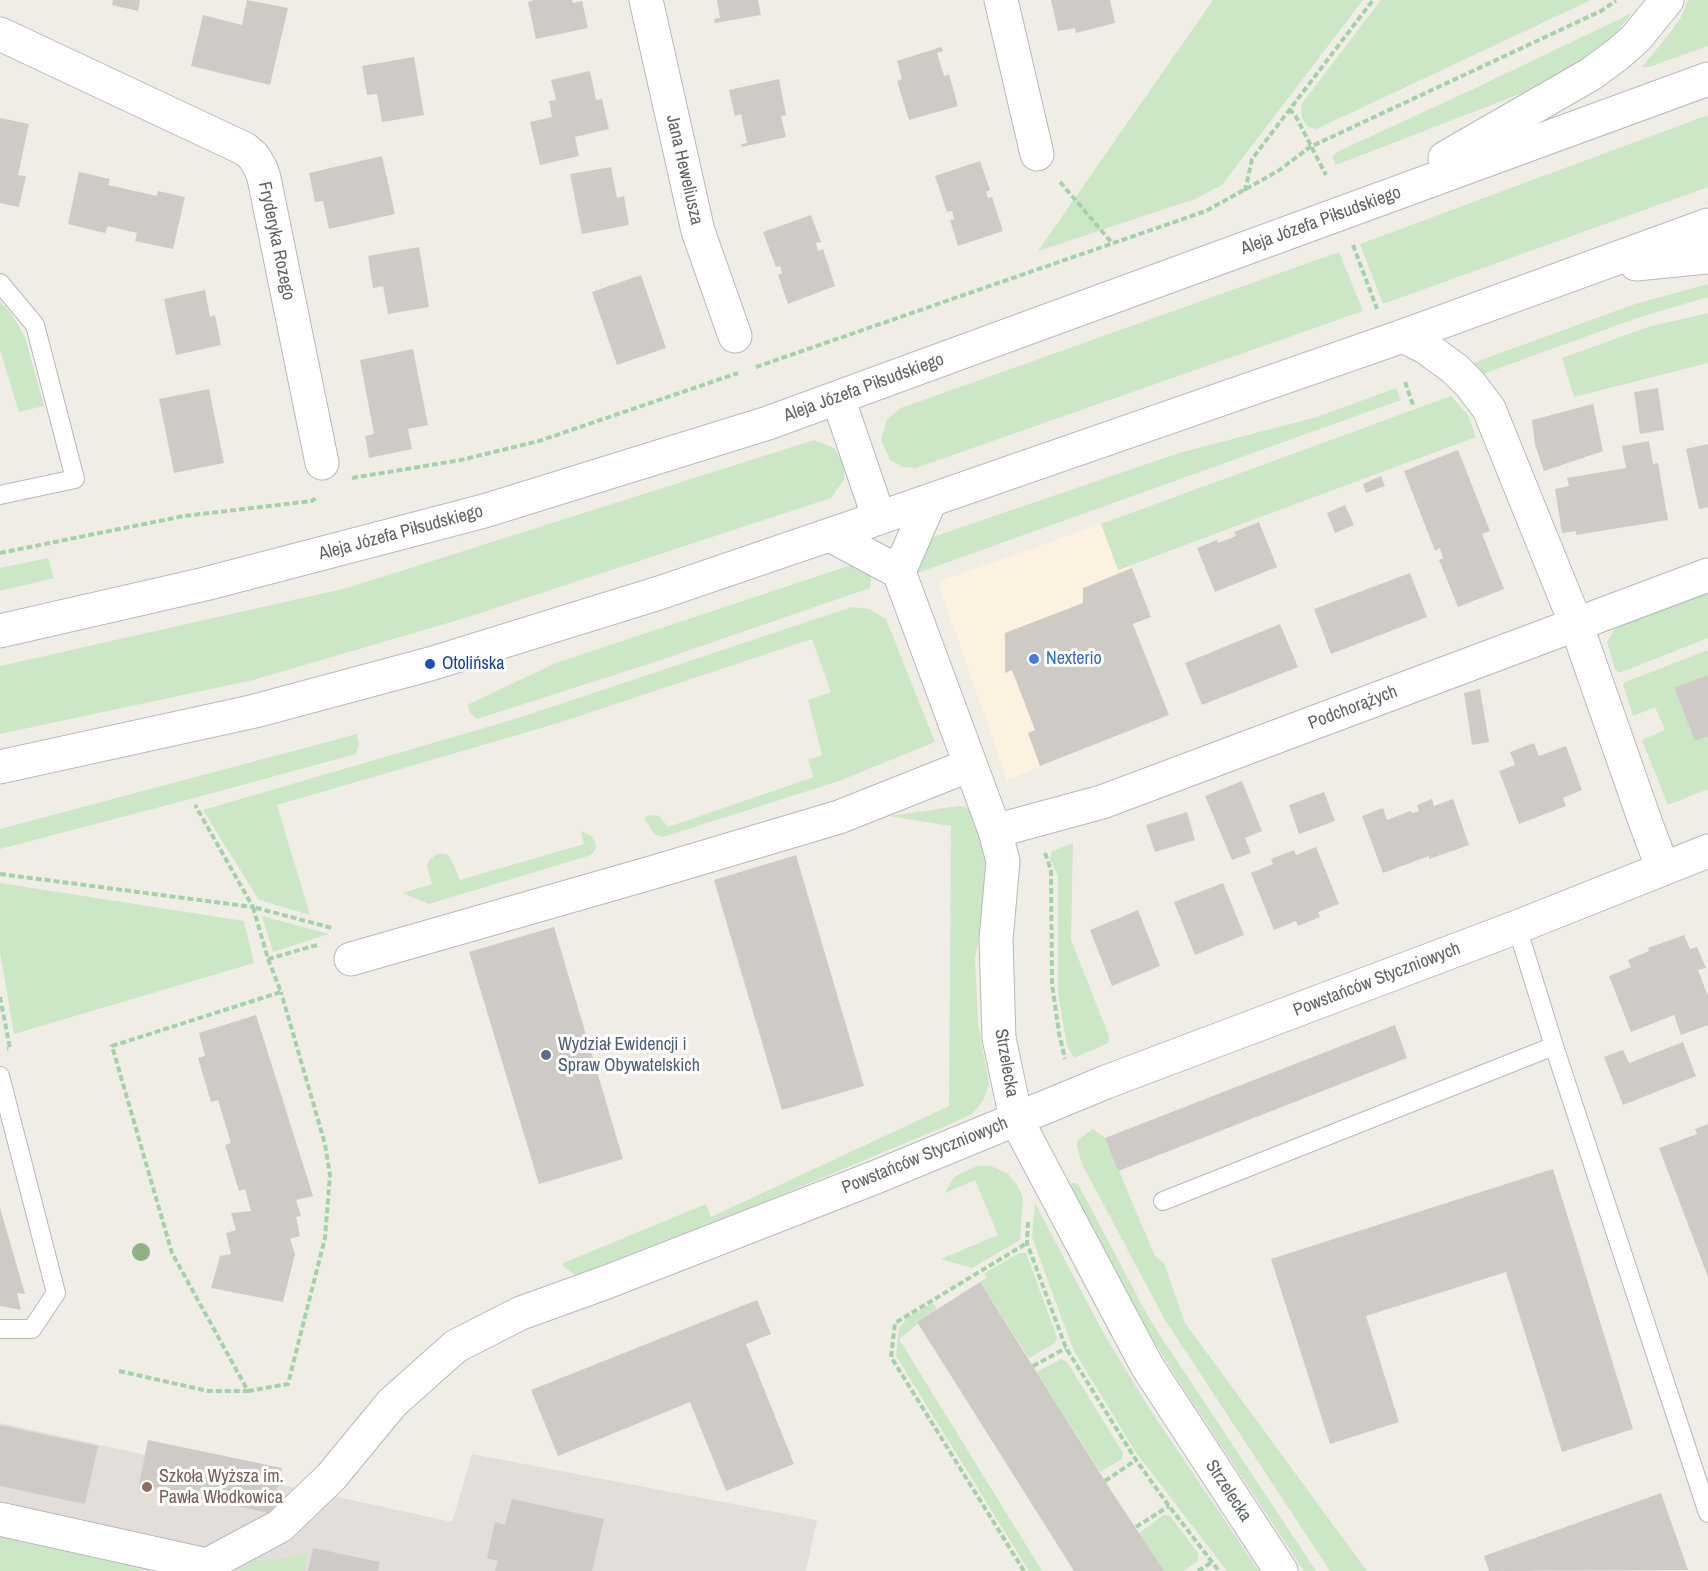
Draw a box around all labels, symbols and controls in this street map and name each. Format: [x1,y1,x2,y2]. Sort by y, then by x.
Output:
street label: Jana Heweliusza [661,113,707,227]
street label: Fryderyka Rozego [253,180,299,302]
street label: Aleja Józefa Piłsudskiego [1238,182,1404,260]
street label: Aleja Józefa Piłsudskiego [781,349,947,427]
street label: Aleja Józefa Piłsudskiego [317,501,485,565]
place label: Nexterio [1046,648,1102,670]
marker: Nexterio [1027,652,1041,666]
place label: Otolińska [442,653,504,675]
marker: Otolińska [423,657,437,671]
street label: Podchorążych [1305,681,1401,735]
street label: Powstańców Styczniowych [1290,938,1464,1022]
street label: Strzelecka [989,1027,1023,1099]
place label: Wydział Ewidencji i Spraw Obywatelskich [558,1034,700,1076]
marker: Wydział Ewidencji i Spraw Obywatelskich [539,1048,553,1062]
street label: Powstańców Styczniowych [839,1113,1011,1199]
street label: Strzelecka [1200,1456,1256,1526]
place label: Szkoła Wyższa im. Pawła Włodkowica [159,1466,284,1508]
marker: Szkoła Wyższa im. Pawła Włodkowica [140,1480,154,1494]

